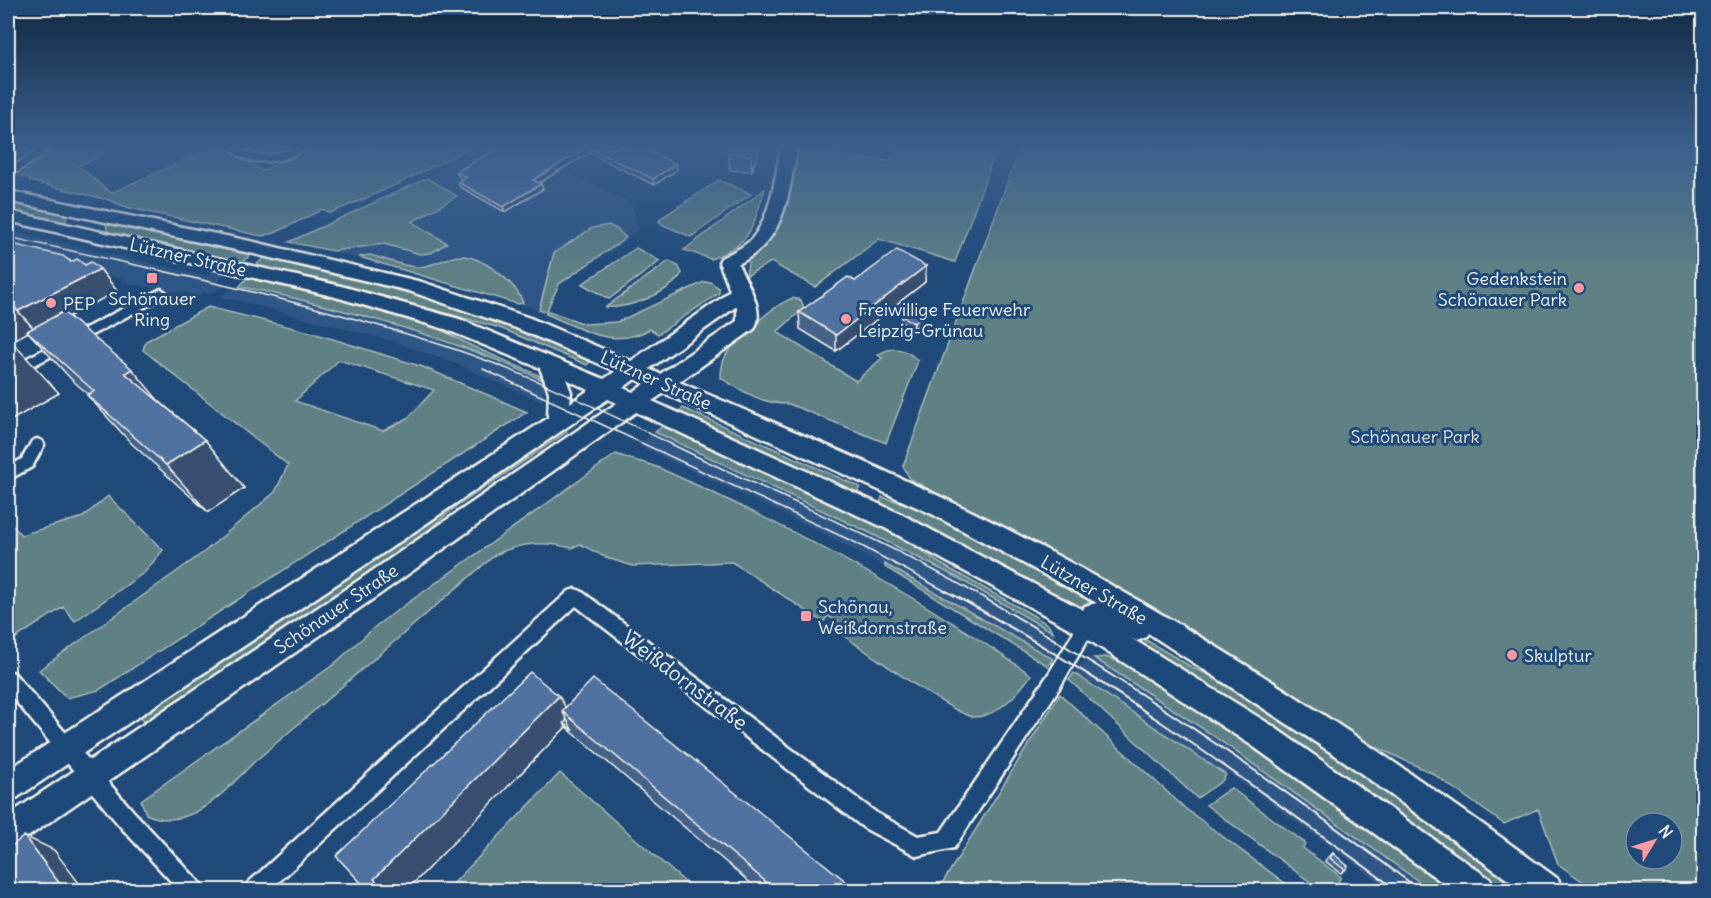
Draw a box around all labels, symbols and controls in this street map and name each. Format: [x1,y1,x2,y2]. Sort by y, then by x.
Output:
street label: Lützner Straße [127,232,249,282]
place label: Gedenkstein Schönauer Park [1438,267,1567,311]
marker: Schönauer Ring [145,271,159,285]
marker: Gedenkstein Schönauer Park [1572,281,1586,295]
place label: Schönauer Ring [108,287,197,331]
place label: PEP [63,292,95,315]
marker: PEP [44,296,58,310]
place label: Freiwillige Feuerwehr Leipzig-Grünau [858,298,1031,342]
marker: Freiwillige Feuerwehr Leipzig-Grünau [839,312,853,326]
street label: Lützner Straße [597,345,715,415]
park label: Schönauer Park [1350,425,1480,448]
street label: Lützner Straße [1037,550,1151,630]
street label: Schönauer Straße [270,559,402,659]
place label: Schönau, Weißdornstraße [818,595,947,639]
marker: Schönau, Weißdornstraße [799,609,813,623]
street label: Weißdornstraße [617,624,753,736]
place label: Skulptur [1524,644,1592,667]
marker: Skulptur [1505,648,1519,662]
north arrow [1624,811,1684,871]
text: N [1655,821,1677,842]

